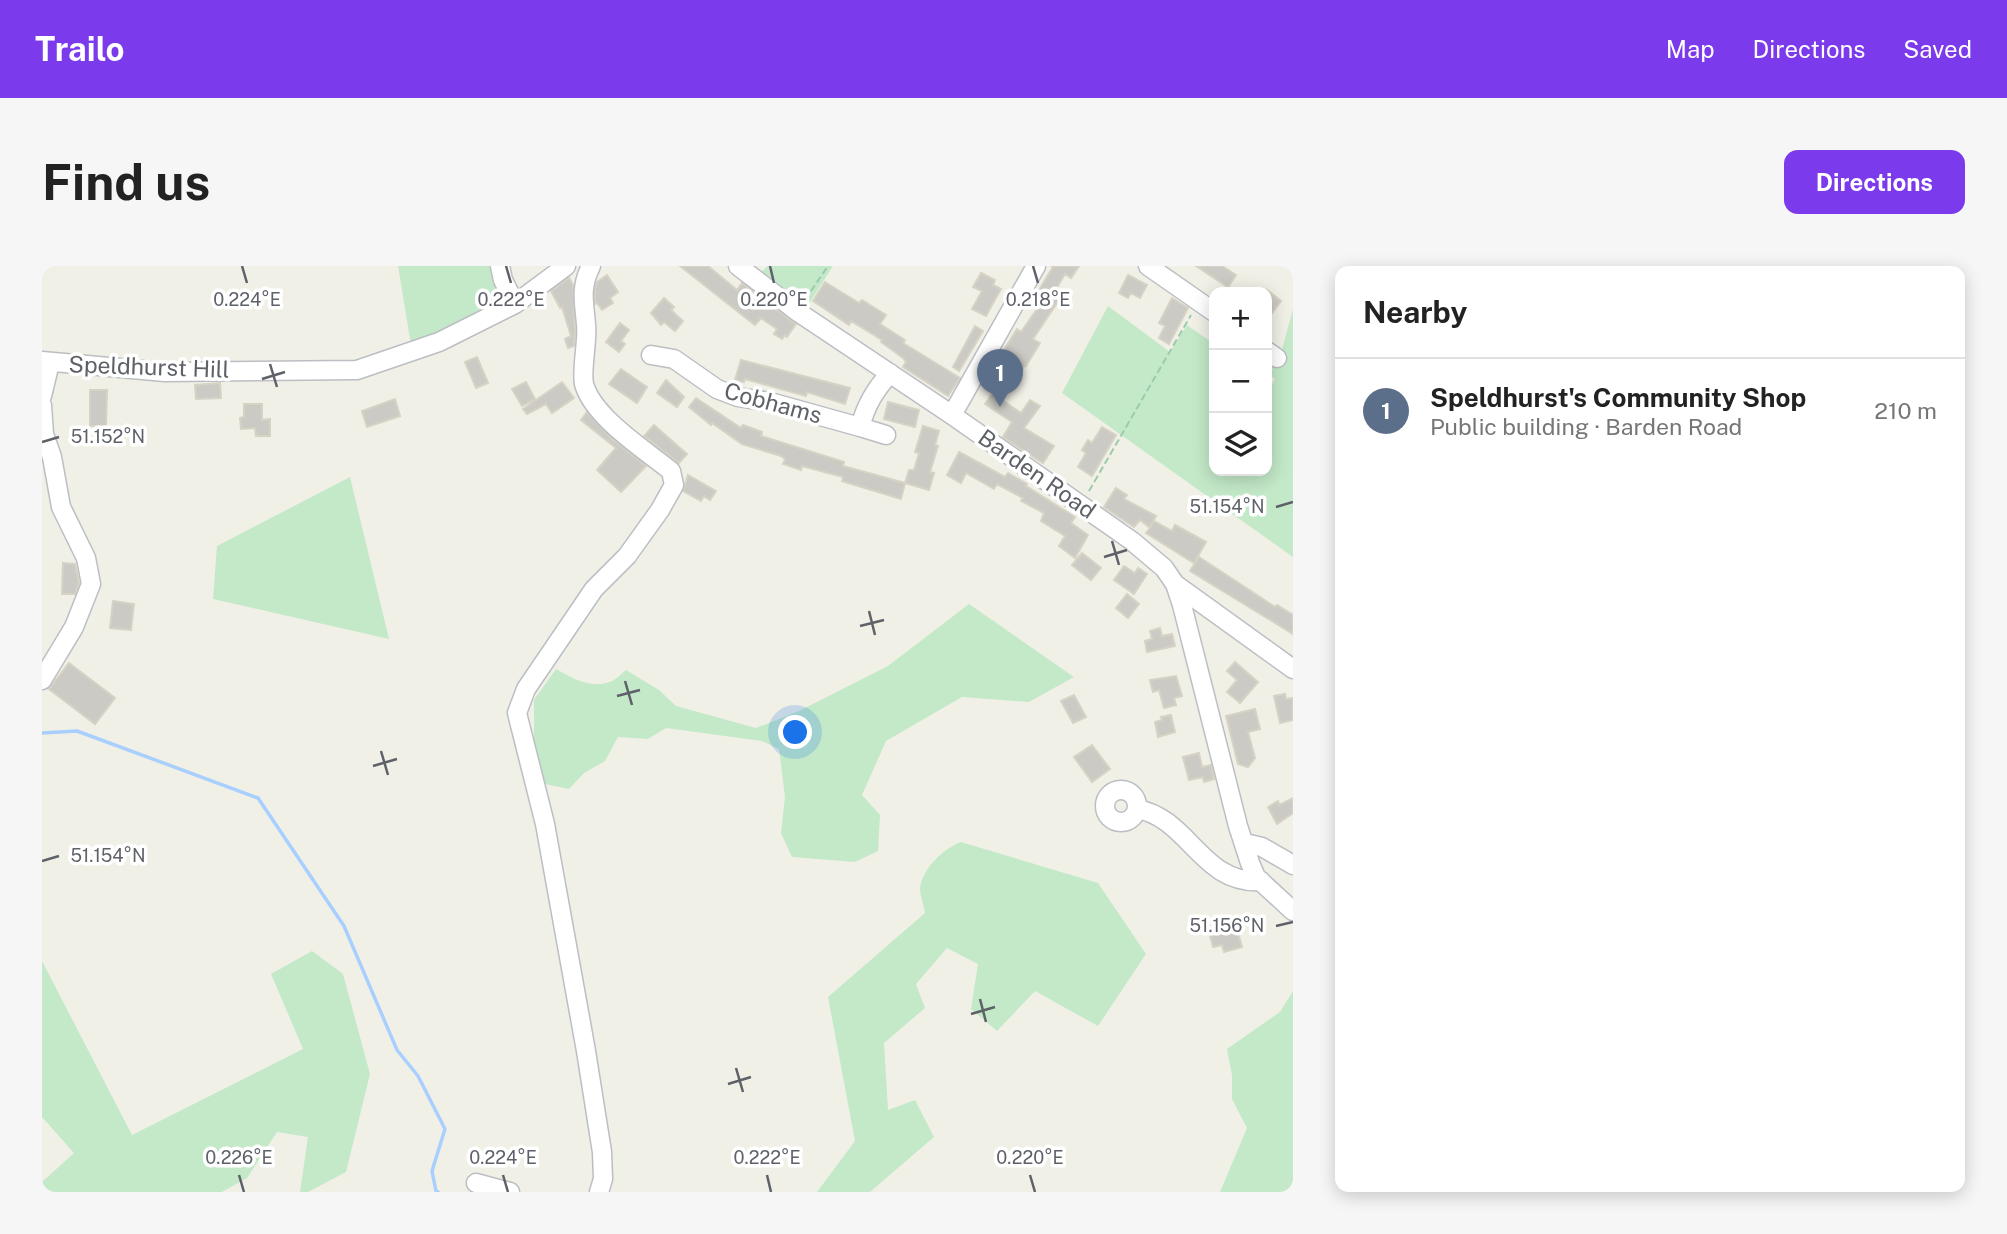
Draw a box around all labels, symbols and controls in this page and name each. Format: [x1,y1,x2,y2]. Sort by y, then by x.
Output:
text: Trailo [35,30,125,68]
text: Map [1666,35,1715,63]
text: Directions [1753,35,1865,63]
text: Saved [1903,35,1972,63]
button: Directions [1784,150,1965,214]
text: Find us [42,153,210,211]
map controls [1209,287,1272,476]
button: + [1209,287,1272,350]
text: 0.224°E [213,289,281,310]
text: 0.222°E [477,289,545,310]
text: 0.220°E [740,289,808,310]
text: 0.218°E [1006,289,1070,310]
text: Nearby [1363,294,1467,330]
pin: 1 [977,349,1023,407]
street label: Speldhurst Hill [68,350,230,383]
button: − [1209,350,1272,413]
street label: Cobhams [721,377,825,428]
text: Speldhurst's Community Shop [1430,382,1806,413]
text: 1 [1381,397,1391,424]
text: 210 m [1874,397,1937,424]
button: layers [1209,413,1272,476]
text: Public building · Barden Road [1430,413,1742,440]
street label: Barden Road [973,423,1101,524]
text: 51.152°N [71,426,145,447]
text: 51.154°N [1190,496,1264,517]
your location [778,715,812,749]
text: 51.154°N [71,845,145,866]
text: 51.156°N [1190,915,1264,936]
text: 0.226°E [205,1147,273,1168]
text: 0.224°E [469,1147,537,1168]
text: 0.222°E [733,1147,801,1168]
text: 0.220°E [996,1147,1064,1168]

